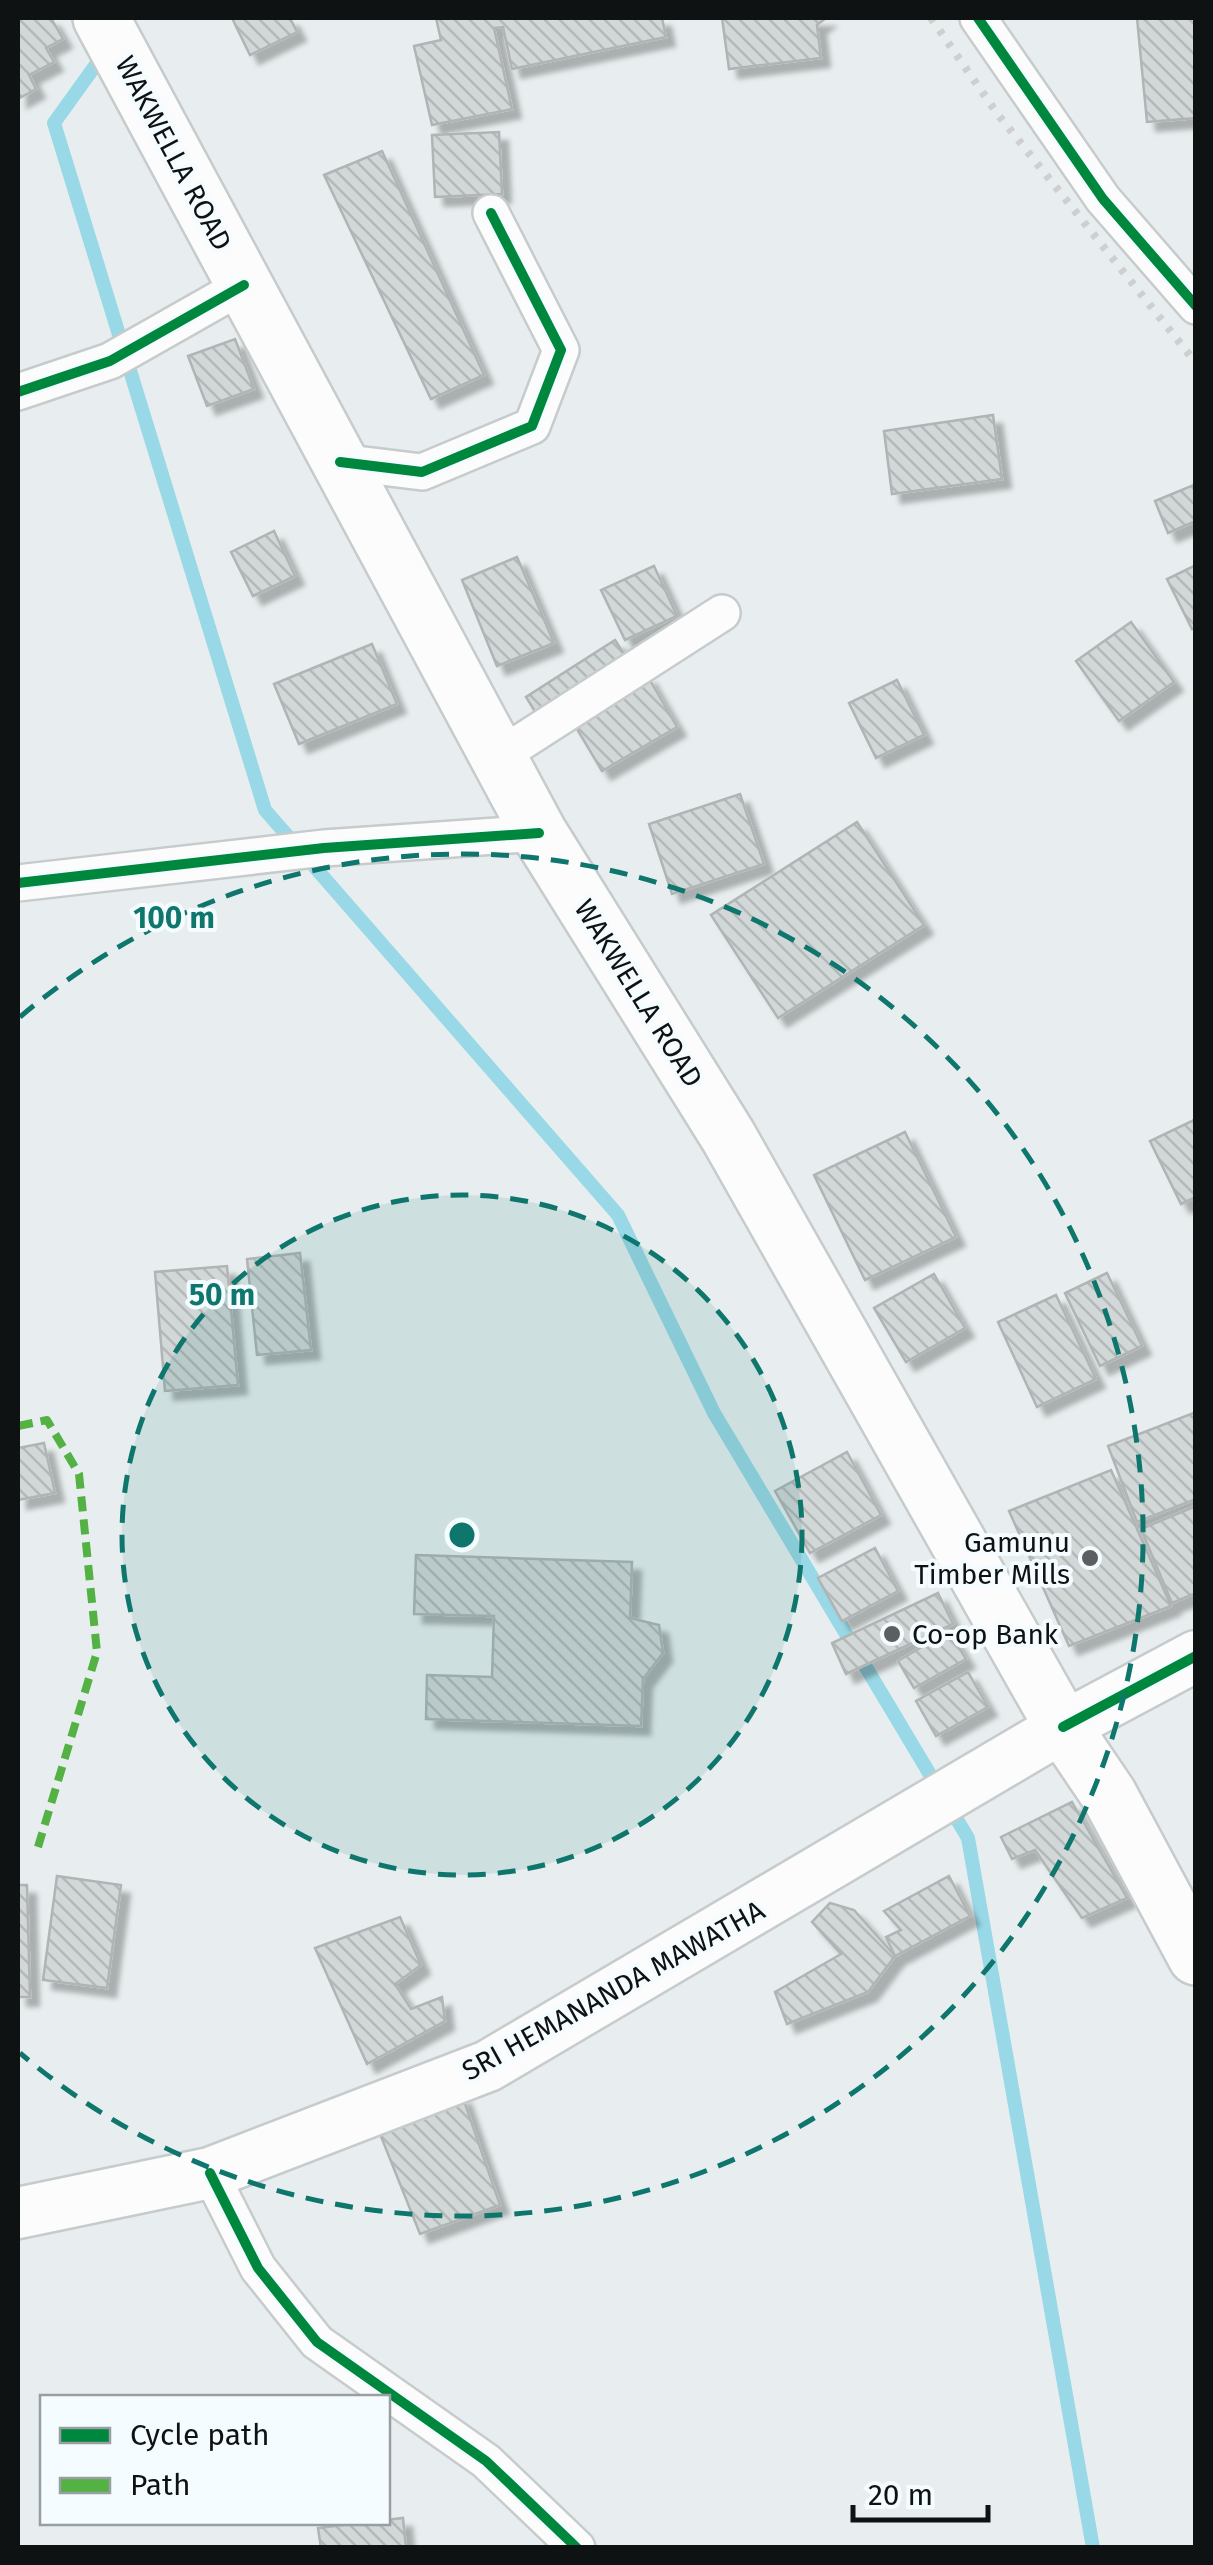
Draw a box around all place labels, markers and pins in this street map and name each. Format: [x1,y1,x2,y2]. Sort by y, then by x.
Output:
centre of rings [444,1517,480,1553]
place label: Gamunu Timber Mills [914,1526,1070,1591]
marker: Gamunu Timber Mills [1079,1547,1101,1569]
place label: Co-op Bank [912,1618,1059,1651]
marker: Co-op Bank [881,1623,903,1645]

